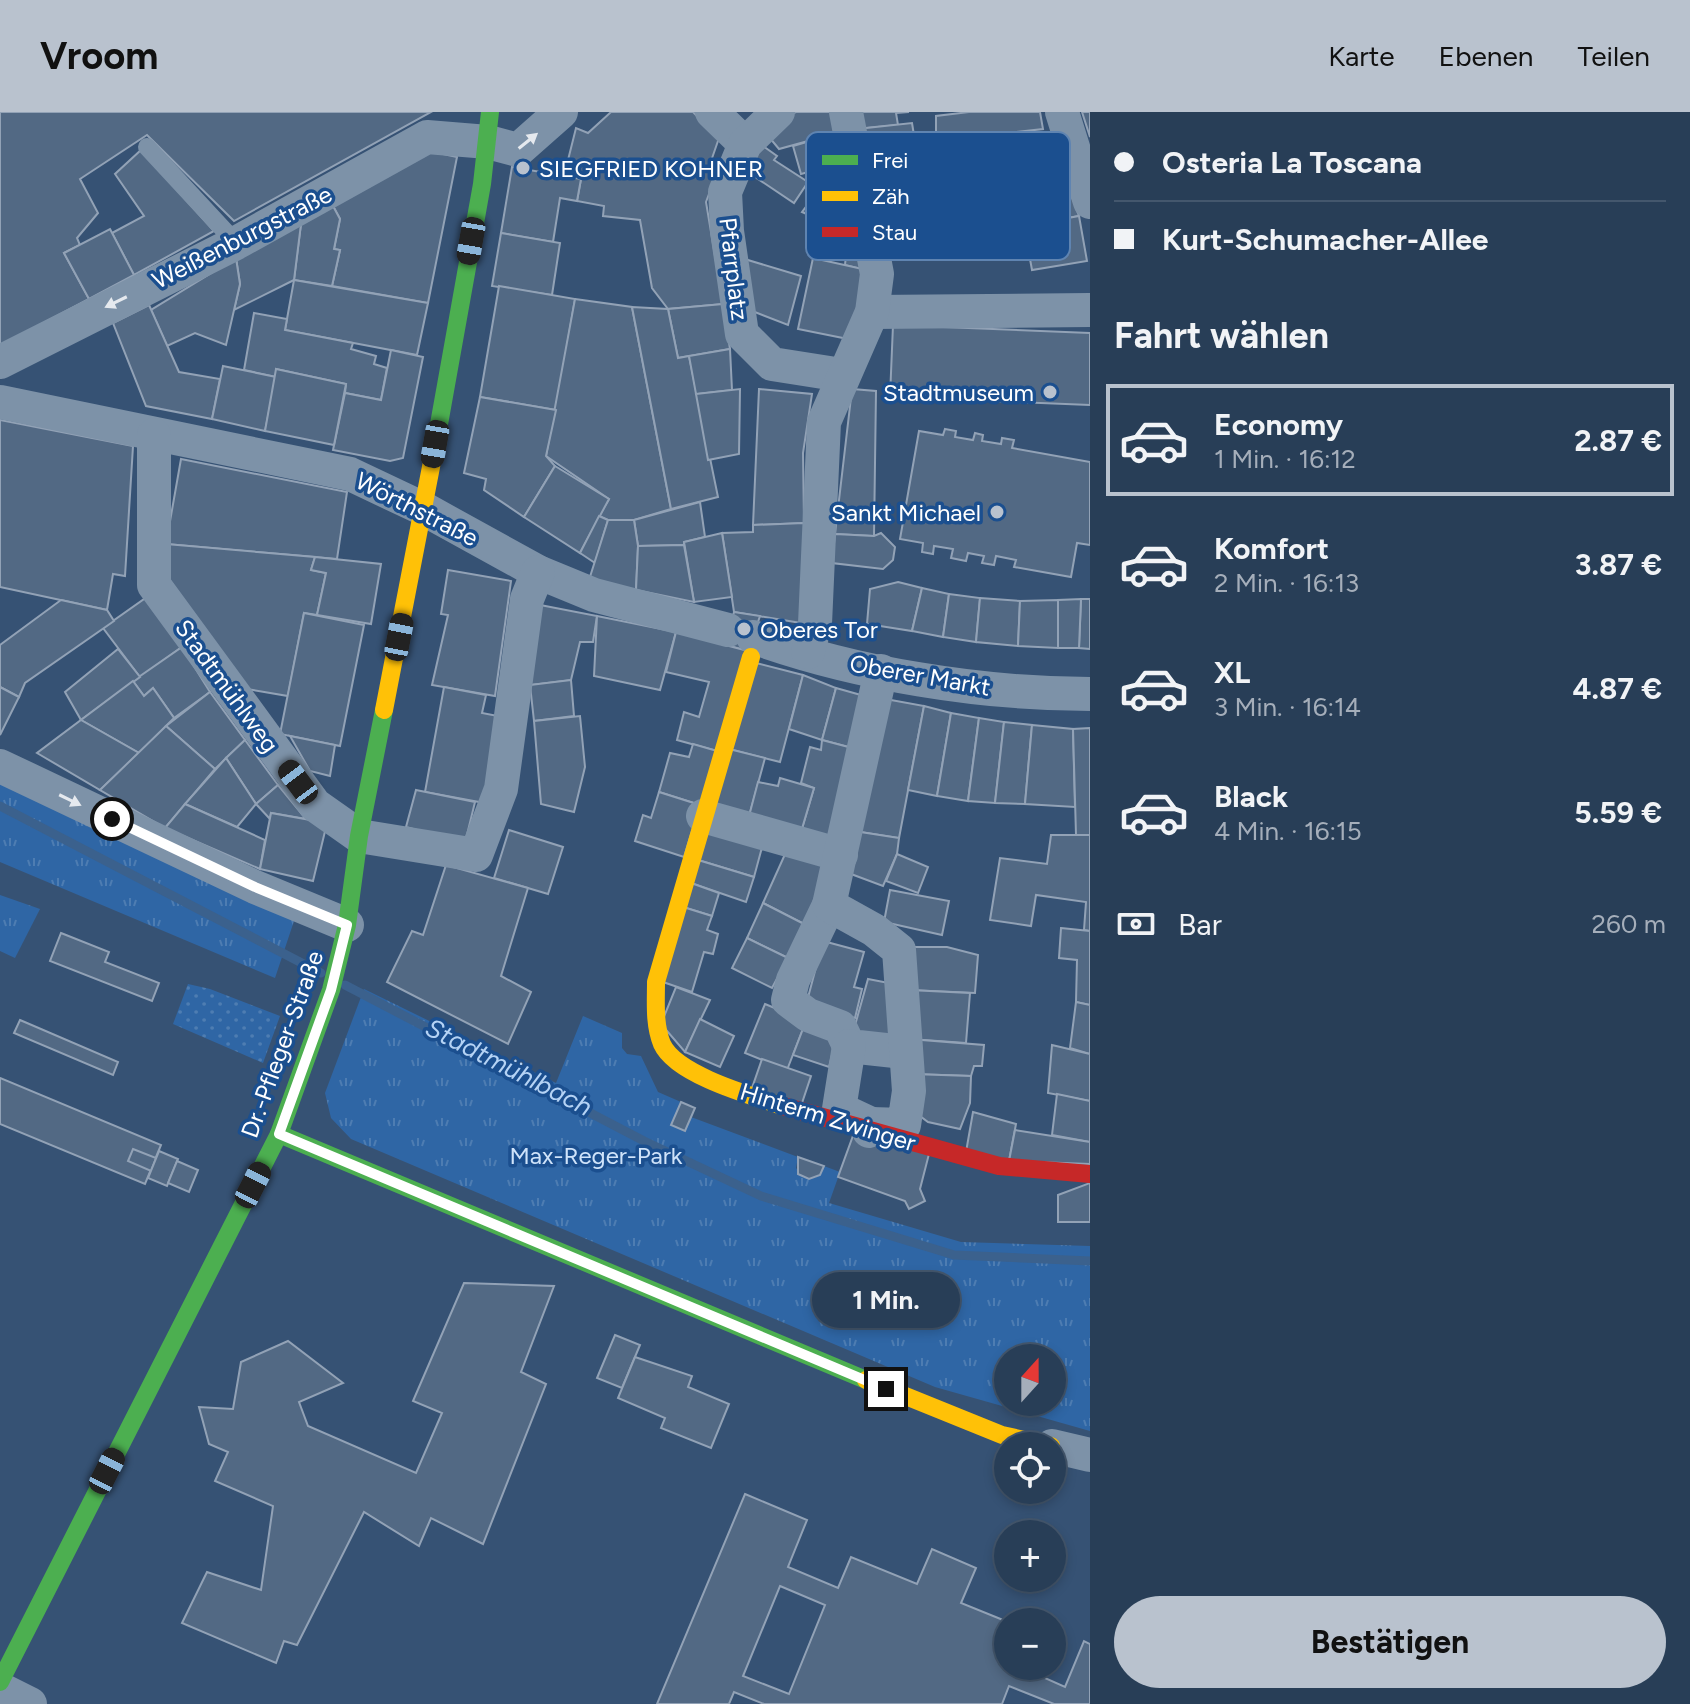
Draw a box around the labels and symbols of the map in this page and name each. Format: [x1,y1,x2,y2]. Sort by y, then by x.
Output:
legend [806,132,1070,260]
one-way arrow [518,133,538,150]
text: Frei [872,147,908,174]
place label: SIEGFRIED KOHNER [539,154,763,183]
marker: SIEGFRIED KOHNER [514,159,532,177]
street label: Weißenburgstraße [147,179,337,295]
text: Zäh [872,183,910,210]
car [455,215,487,267]
street label: Pfarrplatz [713,216,755,322]
text: Stau [872,219,917,246]
one-way arrow [105,295,128,309]
place label: Stadtmuseum [883,378,1034,407]
marker: Stadtmuseum [1041,383,1059,401]
car [419,418,451,470]
street label: Wörthstraße [351,466,483,552]
place label: Sankt Michael [831,498,981,527]
marker: Sankt Michael [988,503,1006,521]
car [383,611,415,663]
street label: Stadtmühlweg [169,614,285,758]
place label: Oberes Tor [760,615,878,644]
marker: Oberes Tor [735,620,753,638]
street label: Oberer Markt [847,648,993,702]
car [274,756,322,808]
one-way arrow [59,793,82,807]
route start [94,801,130,837]
street label: Dr.-Pfleger-Straße [235,947,329,1141]
water label: Stadtmühlbach [420,1011,598,1123]
street label: Hinterm Zwinger [737,1077,919,1157]
park label: Max-Reger-Park [509,1141,683,1170]
car [231,1158,275,1212]
callout: 1 Min. [812,1273,960,1329]
north arrow [994,1344,1066,1416]
route end [868,1371,904,1407]
car [85,1444,129,1498]

